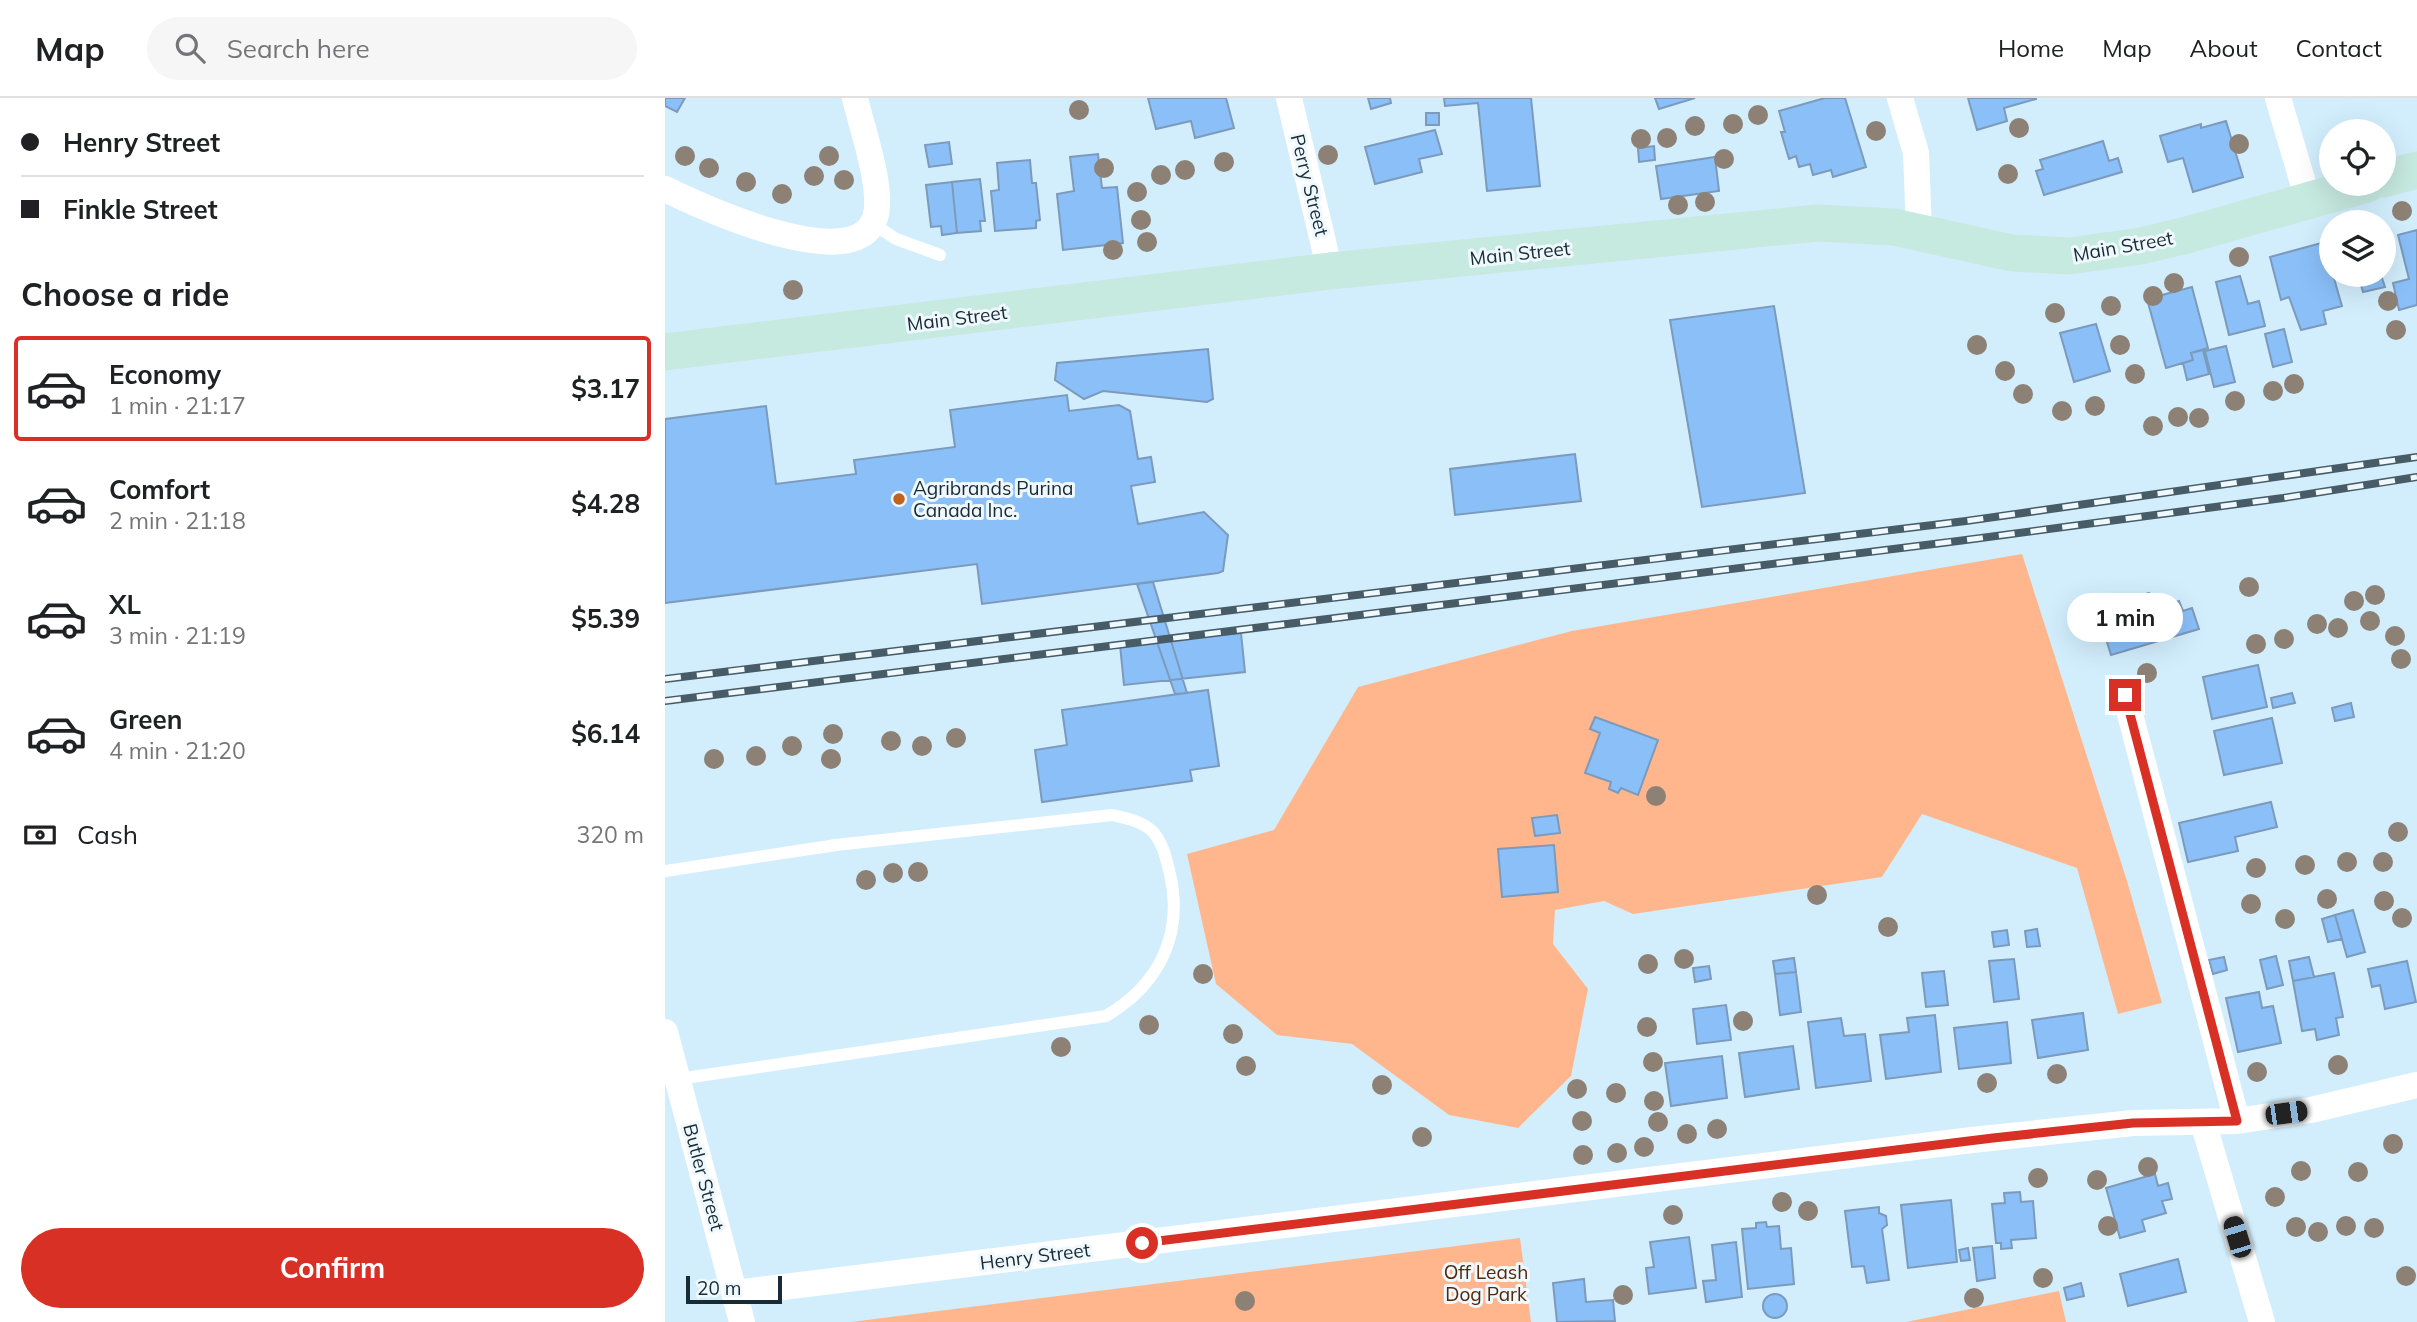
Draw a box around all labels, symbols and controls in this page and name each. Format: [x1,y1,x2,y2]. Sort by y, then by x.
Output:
search box [147,17,637,80]
text: Map [35,28,105,69]
icon: search [171,29,209,67]
text: Search here [227,32,370,65]
text: Home [1998,33,2064,63]
text: Map [2102,33,2152,63]
text: About [2190,33,2258,63]
text: Contact [2296,33,2382,63]
map controls [2319,119,2396,287]
button: locate [2319,119,2396,196]
text: Henry Street [63,126,220,159]
street label: Perry Street [1286,132,1334,239]
text: Finkle Street [63,193,218,226]
button: layers [2319,210,2396,287]
street label: Main Street [2071,225,2175,267]
street label: Main Street [1469,236,1572,270]
text: Choose a ride [21,274,229,314]
street label: Main Street [905,300,1009,336]
icon: car [25,357,88,420]
text: Economy [109,358,221,391]
text: $3.17 [571,372,640,405]
text: 1 min · 21:17 [109,391,246,420]
icon: car [25,472,88,535]
text: Comfort [109,473,210,506]
place label: Agribrands Purina Canada Inc. [913,476,1073,522]
text: $4.28 [571,487,640,520]
marker: Agribrands Purina Canada Inc. [891,491,907,507]
text: 2 min · 21:18 [109,506,246,535]
icon: car [25,587,88,650]
text: XL [109,588,141,621]
callout: 1 min [2067,594,2183,642]
text: $5.39 [571,602,640,635]
text: 1 min [2095,603,2155,632]
text: 3 min · 21:19 [109,621,246,650]
route end [2109,679,2141,711]
icon: car [25,702,88,765]
text: Green [109,703,182,736]
text: $6.14 [571,717,640,750]
text: 4 min · 21:20 [109,736,246,765]
icon: cash [21,816,59,854]
text: Cash [77,818,138,851]
text: 320 m [576,820,644,849]
car [2264,1100,2309,1126]
street label: Butler Street [678,1121,730,1233]
car [2221,1214,2254,1260]
route start [1126,1227,1158,1259]
button: Confirm [21,1228,644,1308]
street label: Henry Street [978,1237,1092,1275]
park label: Off Leash Dog Park [1444,1260,1528,1306]
scale bar [686,1273,782,1305]
text: 20 m [697,1276,741,1300]

